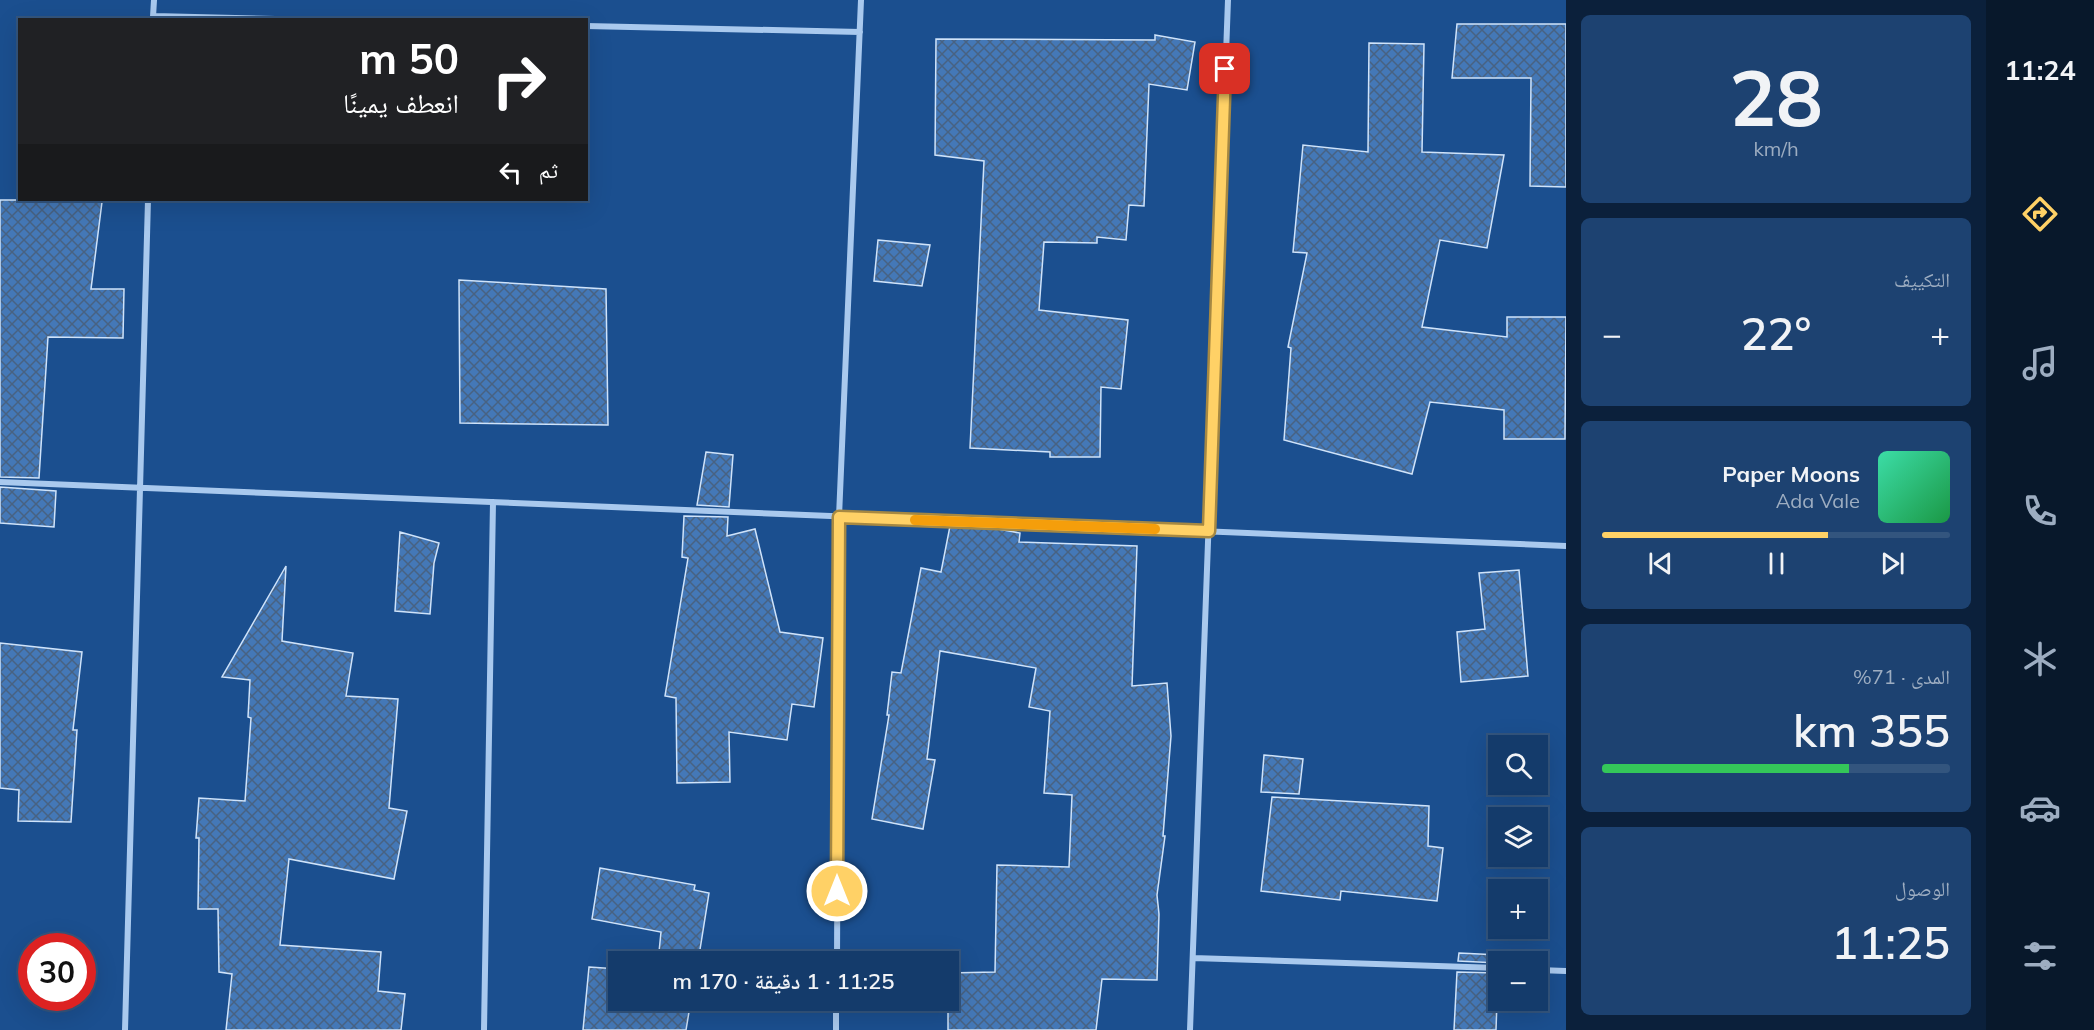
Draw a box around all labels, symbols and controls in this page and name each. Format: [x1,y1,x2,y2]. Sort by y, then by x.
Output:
text: 50 m [359,32,459,85]
icon: right [480,42,558,120]
pin [1199,43,1250,94]
text: 28 [1729,48,1823,146]
icon: arrive [1208,52,1241,85]
text: 11:24 [2004,53,2076,87]
text: انعطف يمينًا [343,86,459,120]
text: km/h [1753,136,1799,161]
icon: left [494,156,527,189]
text: ثم [539,156,558,184]
icon: directions [2019,193,2061,235]
text: التكييف [1894,267,1950,292]
text: 22° [1741,305,1811,361]
text: − [1602,313,1622,354]
text: + [1930,313,1950,354]
icon: music [2019,342,2061,384]
text: Paper Moons [1722,460,1860,488]
text: Ada Vale [1776,488,1860,513]
icon: phone [2019,490,2061,532]
icon: previous [1644,547,1677,580]
icon: pause [1760,547,1793,580]
icon: next [1876,547,1909,580]
icon: climate [2019,638,2061,680]
text: المدى · 71% [1853,664,1950,689]
text: 355 km [1793,702,1950,758]
map controls [1488,735,1548,1011]
button: search [1488,735,1548,795]
icon: car [2019,787,2061,829]
button: layers [1488,807,1548,867]
position arrow [805,859,869,923]
text: الوصول [1895,876,1950,901]
button: + [1488,879,1548,939]
text: 11:25 [1831,914,1950,970]
speed limit sign: 30 [18,933,96,1011]
icon: filters [2019,935,2061,977]
button: − [1488,951,1548,1011]
text: 11:25 · 1 دقيقة · 170 m [673,967,894,995]

